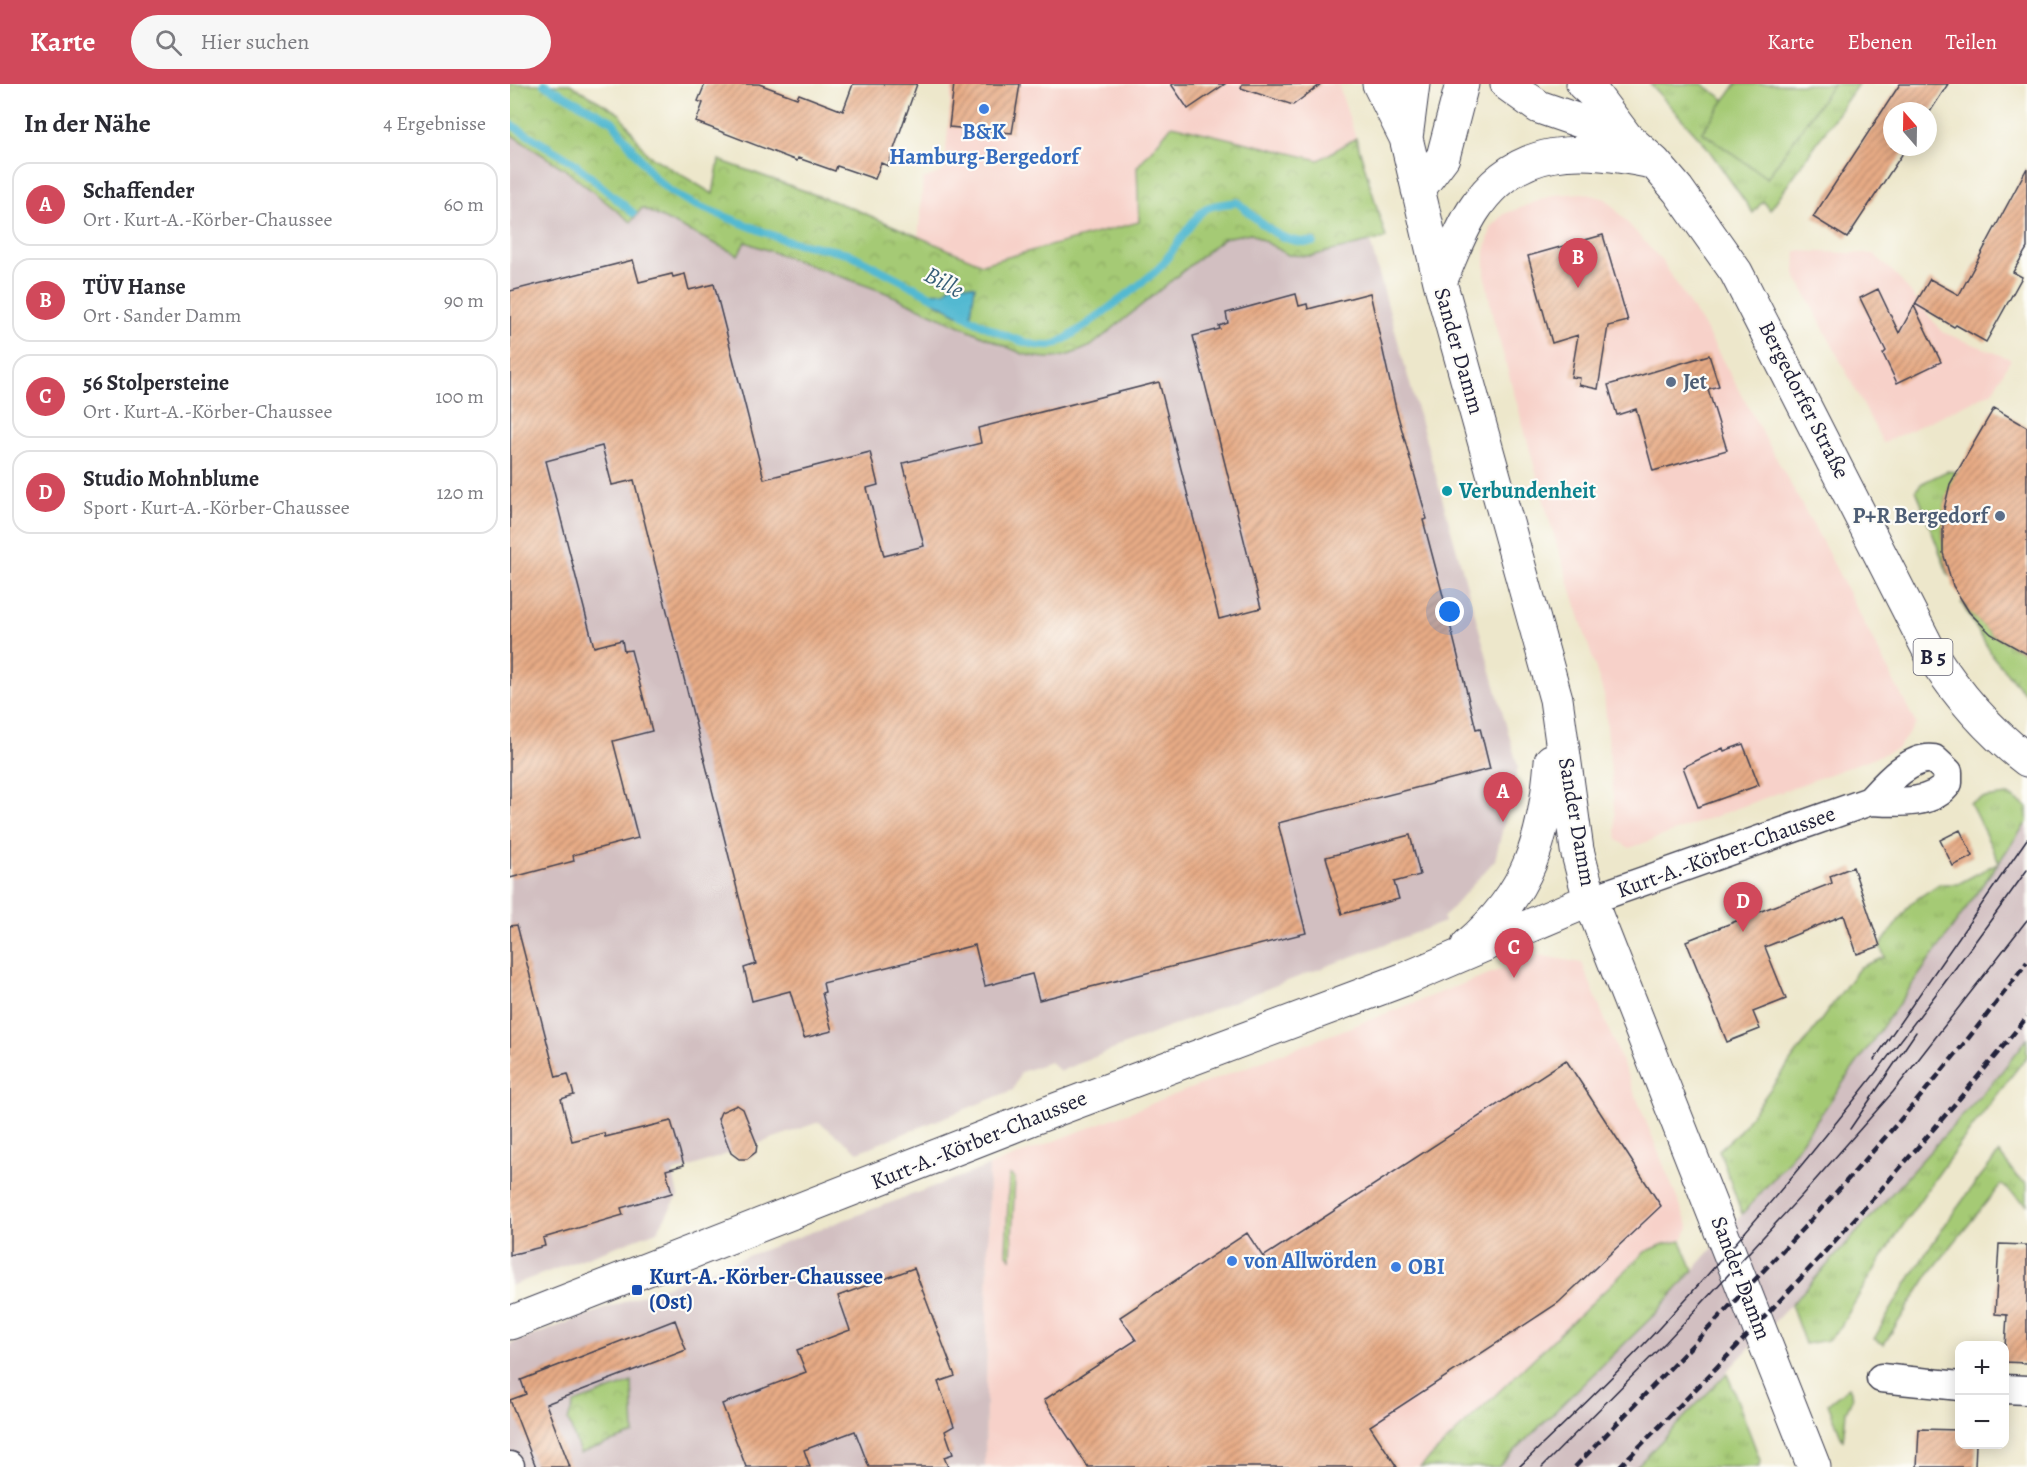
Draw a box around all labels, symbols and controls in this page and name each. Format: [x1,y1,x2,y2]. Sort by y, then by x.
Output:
search box [131,15,551,69]
text: Karte [30,23,95,61]
icon: search [152,26,185,59]
text: Hier suchen [200,27,309,57]
text: Karte [1767,28,1815,56]
text: Ebenen [1848,28,1912,56]
text: Teilen [1945,28,1997,56]
marker: B&K Hamburg-Bergedorf [977,102,991,116]
north arrow [1883,102,1937,156]
text: In der Nähe [24,106,151,141]
text: 4 Ergebnisse [383,110,486,137]
place label: B&K Hamburg-Bergedorf [889,117,1082,172]
text: Schaffender [83,176,194,206]
text: A [39,191,52,218]
text: 60 m [444,191,484,218]
text: Ort · Kurt-A.-Körber-Chaussee [83,206,333,233]
pin: B [1558,238,1598,288]
water label: Bille [919,258,970,306]
text: TÜV Hanse [83,272,186,302]
street label: Sander Damm [1427,284,1491,418]
text: B [39,287,52,314]
text: 90 m [444,287,484,314]
text: Ort · Sander Damm [83,302,241,329]
street label: Bergedorfer Straße [1751,316,1857,484]
place label: Jet [1683,367,1708,397]
text: 56 Stolpersteine [83,368,229,398]
marker: Jet [1664,375,1678,389]
text: C [39,383,52,410]
text: 100 m [435,383,484,410]
text: Ort · Kurt-A.-Körber-Chaussee [83,398,333,425]
text: Studio Mohnblume [83,464,259,494]
place label: Verbundenheit [1458,476,1597,506]
text: D [39,479,52,506]
text: 120 m [436,479,484,506]
marker: Verbundenheit [1440,484,1454,498]
text: Sport · Kurt-A.-Körber-Chaussee [83,494,350,521]
place label: P+R Bergedorf [1852,501,1991,531]
marker: P+R Bergedorf [1993,509,2007,523]
your location [1435,597,1464,626]
road number: B 5 [1914,639,1952,675]
street label: Sander Damm [1551,755,1603,889]
pin: A [1484,772,1522,822]
street label: Kurt-A.-Körber-Chaussee [1613,798,1839,906]
pin: D [1724,882,1762,932]
pin: C [1494,928,1534,978]
street label: Kurt-A.-Körber-Chaussee [867,1083,1091,1197]
street label: Sander Damm [1704,1212,1778,1344]
place label: von Allwörden [1243,1246,1377,1276]
place label: OBI [1408,1252,1445,1282]
marker: von Allwörden [1225,1254,1239,1268]
marker: OBI [1389,1260,1403,1274]
place label: Kurt-A.-Körber-Chaussee (Ost) [649,1262,883,1317]
marker: Kurt-A.-Körber-Chaussee (Ost) [630,1283,644,1297]
map controls [1955,1341,2009,1449]
button: + [1955,1341,2009,1395]
button: − [1955,1395,2009,1449]

